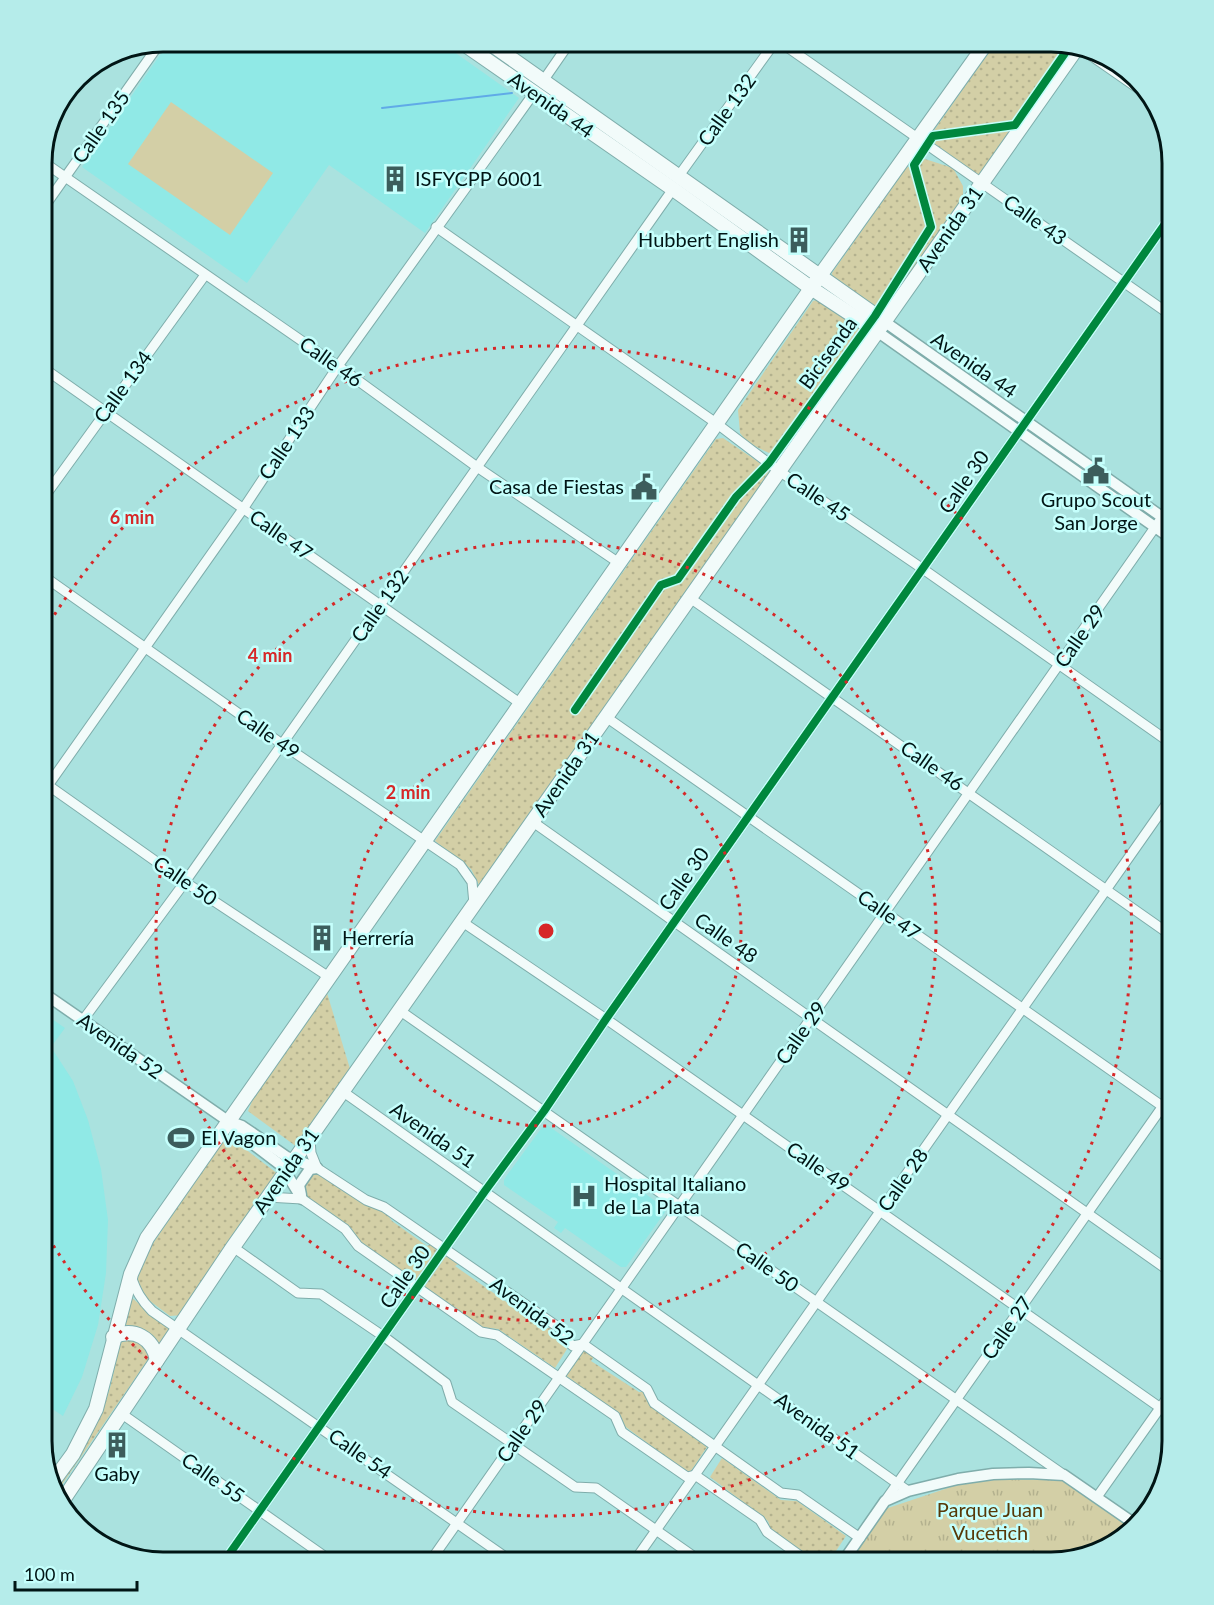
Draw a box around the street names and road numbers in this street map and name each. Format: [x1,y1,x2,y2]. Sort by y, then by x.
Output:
street label: Avenida 44 [504,66,599,143]
street label: Calle 132 [692,69,760,150]
street label: Calle 135 [66,85,134,167]
street label: Avenida 31 [911,181,987,276]
street label: Calle 43 [999,189,1072,250]
street label: Bicisenda [793,312,861,393]
street label: Avenida 44 [927,326,1022,403]
street label: Calle 46 [295,331,368,392]
street label: Calle 134 [88,345,157,427]
street label: Calle 133 [253,401,319,484]
street label: Calle 30 [933,445,994,518]
street label: Calle 45 [782,466,855,526]
street label: Calle 47 [245,504,318,565]
street label: Calle 132 [345,564,413,646]
street label: Calle 29 [1049,599,1110,672]
street label: Calle 49 [232,703,305,764]
street label: Avenida 31 [527,726,603,821]
street label: Calle 46 [896,735,969,796]
street label: Calle 30 [653,842,714,915]
street label: Calle 50 [149,850,222,910]
street label: Calle 47 [853,884,926,945]
street label: Calle 48 [690,907,763,968]
street label: Calle 29 [770,996,831,1069]
street label: Avenida 52 [73,1007,168,1083]
street label: Avenida 51 [386,1096,481,1172]
street label: Avenida 31 [247,1123,323,1218]
street label: Calle 49 [782,1136,855,1197]
street label: Calle 28 [872,1143,933,1216]
street label: Calle 50 [731,1236,804,1297]
street label: Calle 30 [374,1240,435,1313]
street label: Avenida 52 [486,1271,579,1350]
street label: Calle 27 [976,1291,1037,1364]
street label: Avenida 51 [771,1386,865,1464]
street label: Calle 29 [491,1394,552,1467]
street label: Calle 54 [324,1423,397,1484]
street label: Calle 55 [177,1447,250,1508]

